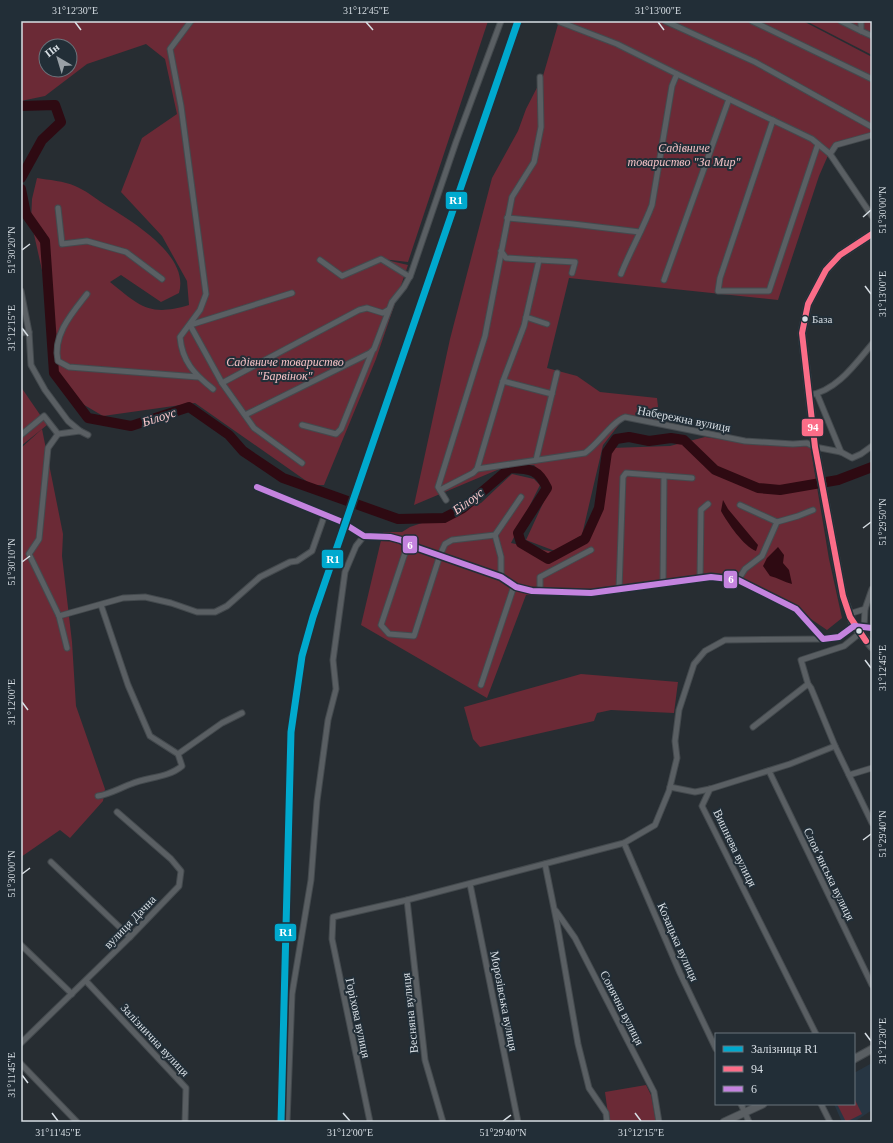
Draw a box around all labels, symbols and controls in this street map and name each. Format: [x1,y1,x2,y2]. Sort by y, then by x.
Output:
text: 31°12'30"E [52,5,98,16]
text: 31°12'45"E [343,5,389,16]
text: 31°13'00"E [635,5,681,16]
north arrow [38,38,78,78]
text: Пн [42,40,62,59]
park label: Садівниче товариство "За Мир" [628,141,741,169]
text: 51°30'00"N [877,186,888,234]
line badge: R1 [445,191,468,210]
text: R1 [449,194,463,206]
text: 51°30'20"N [6,226,17,274]
text: 31°13'00"E [877,271,888,317]
text: 31°12'15"E [6,305,17,351]
place label: База [812,313,833,325]
marker: База [800,314,810,324]
park label: Садівниче товариство "Барвінок" [226,355,344,383]
street label: Набережна вулиця [636,403,732,435]
water label: Білоус [139,404,178,430]
line badge: 94 [801,418,824,437]
text: 94 [808,421,819,433]
water label: Білоус [449,485,487,518]
text: 51°29'50"N [877,498,888,546]
line badge: 6 [402,535,418,554]
text: 51°30'10"N [6,538,17,586]
text: 6 [407,539,413,551]
line badge: R1 [321,549,344,569]
text: R1 [326,553,340,565]
line badge: 6 [723,570,738,589]
text: 6 [728,573,734,585]
unlabelled marker [854,626,864,636]
text: 31°12'45"E [877,645,888,691]
text: 31°12'00"E [6,679,17,725]
street label: Вишнева вулиця [710,807,760,889]
text: 51°29'40"N [877,810,888,858]
street label: Словʼянська вулиця [800,825,858,923]
text: 51°30'00"N [6,850,17,898]
street label: вулиця Дачна [101,892,159,952]
street label: Козацька вулиця [654,901,702,984]
line badge: R1 [274,923,297,942]
text: R1 [279,926,293,938]
street label: Морозівська вулиця [487,950,521,1053]
street label: Сонячна вулиця [597,968,647,1048]
street label: Весняна вулиця [399,972,421,1054]
street label: Горіхова вулиця [343,977,373,1060]
street label: Залізнична вулиця [118,1001,193,1080]
text: 31°12'30"E [877,1018,888,1064]
legend [715,1033,855,1105]
text: Залізниця R1 [751,1042,818,1056]
text: 31°11'45"E [6,1052,17,1098]
text: 94 [751,1062,763,1076]
text: 6 [751,1082,757,1096]
text: 31°11'45"E [35,1127,81,1138]
text: 31°12'00"E [327,1127,373,1138]
text: 51°29'40"N [479,1127,527,1138]
text: 31°12'15"E [618,1127,664,1138]

